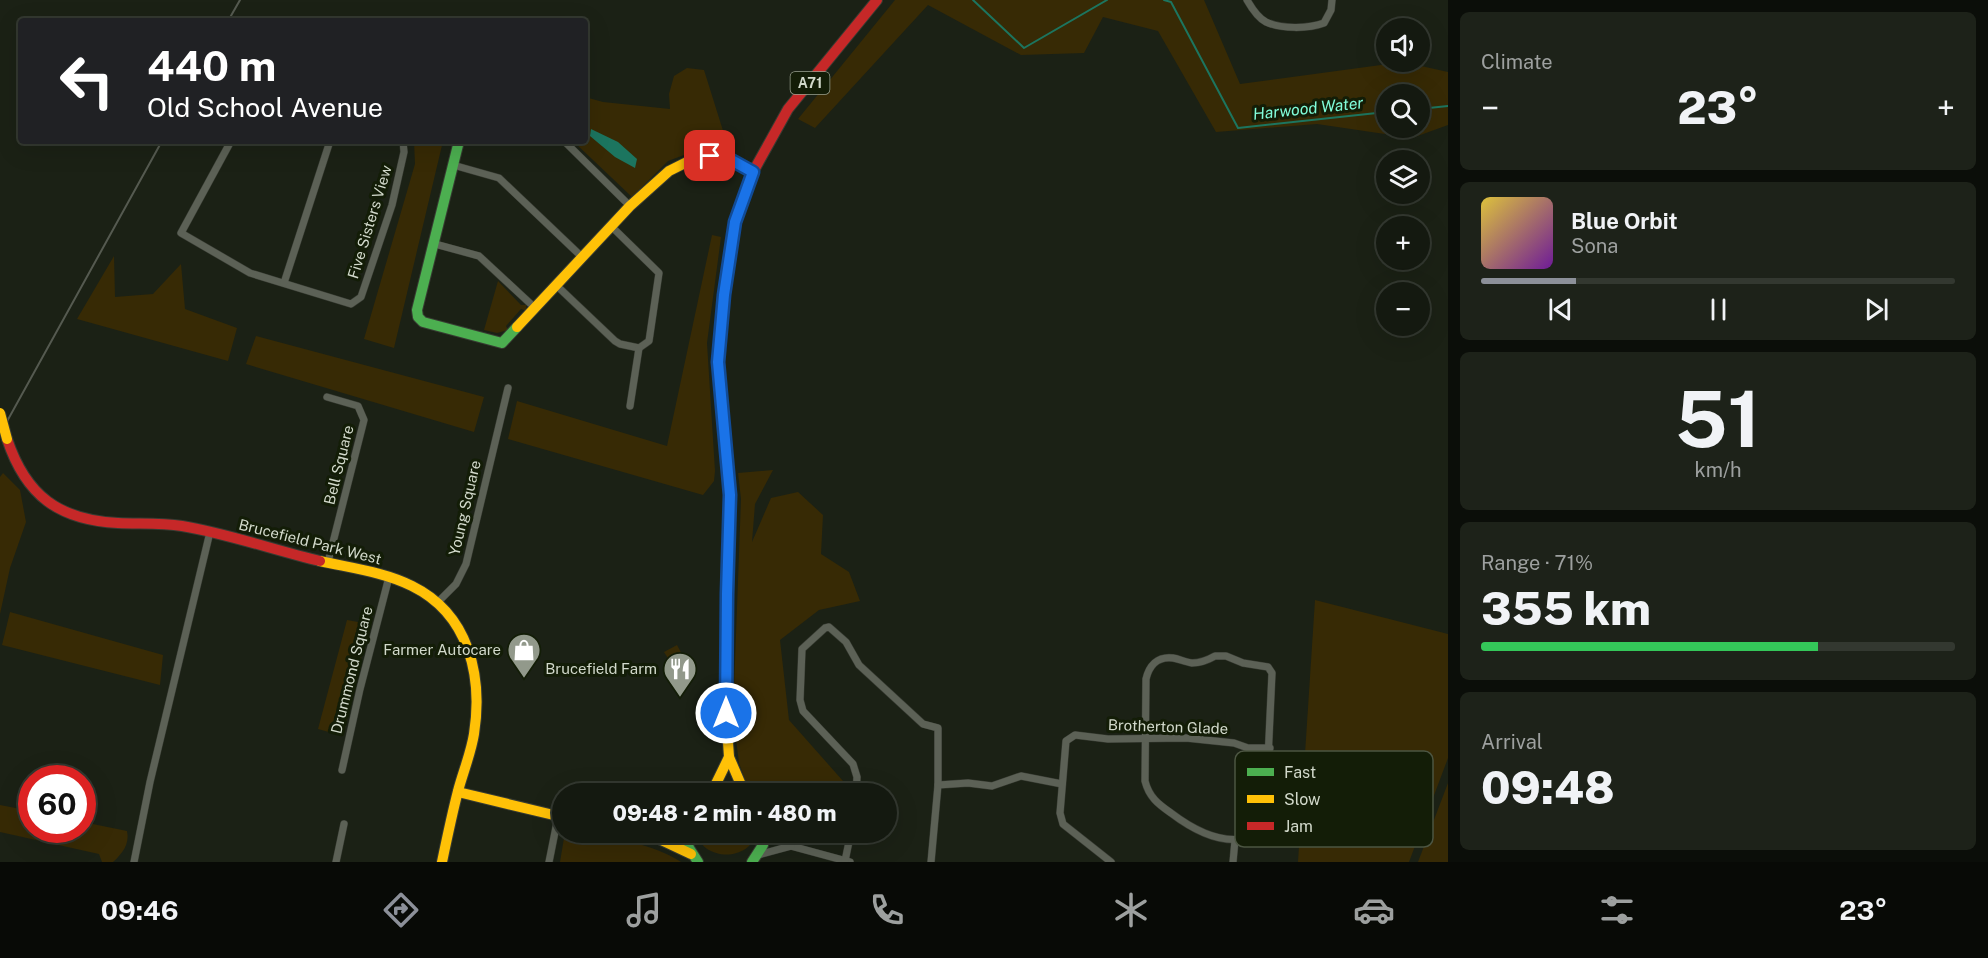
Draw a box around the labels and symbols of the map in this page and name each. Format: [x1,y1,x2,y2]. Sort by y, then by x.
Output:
road number: A71 [790,72,830,94]
water label: Harwood Water [1252,93,1365,124]
pin [684,130,735,181]
street label: Five Sisters View [344,163,395,281]
street label: Bell Square [320,423,357,506]
street label: Young Square [445,459,484,557]
street label: Brucefield Park West [237,516,383,568]
street label: Drummond Square [327,604,376,735]
shop icon: Farmer Autocare [506,632,542,679]
place label: Farmer Autocare [383,641,501,658]
restaurant icon: Brucefield Farm [662,651,698,698]
place label: Brucefield Farm [545,660,657,677]
position arrow [694,681,758,745]
street label: Brotherton Glade [1108,716,1228,737]
legend [1235,751,1433,847]
text: Fast [1284,763,1316,782]
speed limit sign: 60 [18,765,96,843]
text: Slow [1284,790,1321,809]
text: Jam [1284,817,1313,836]

